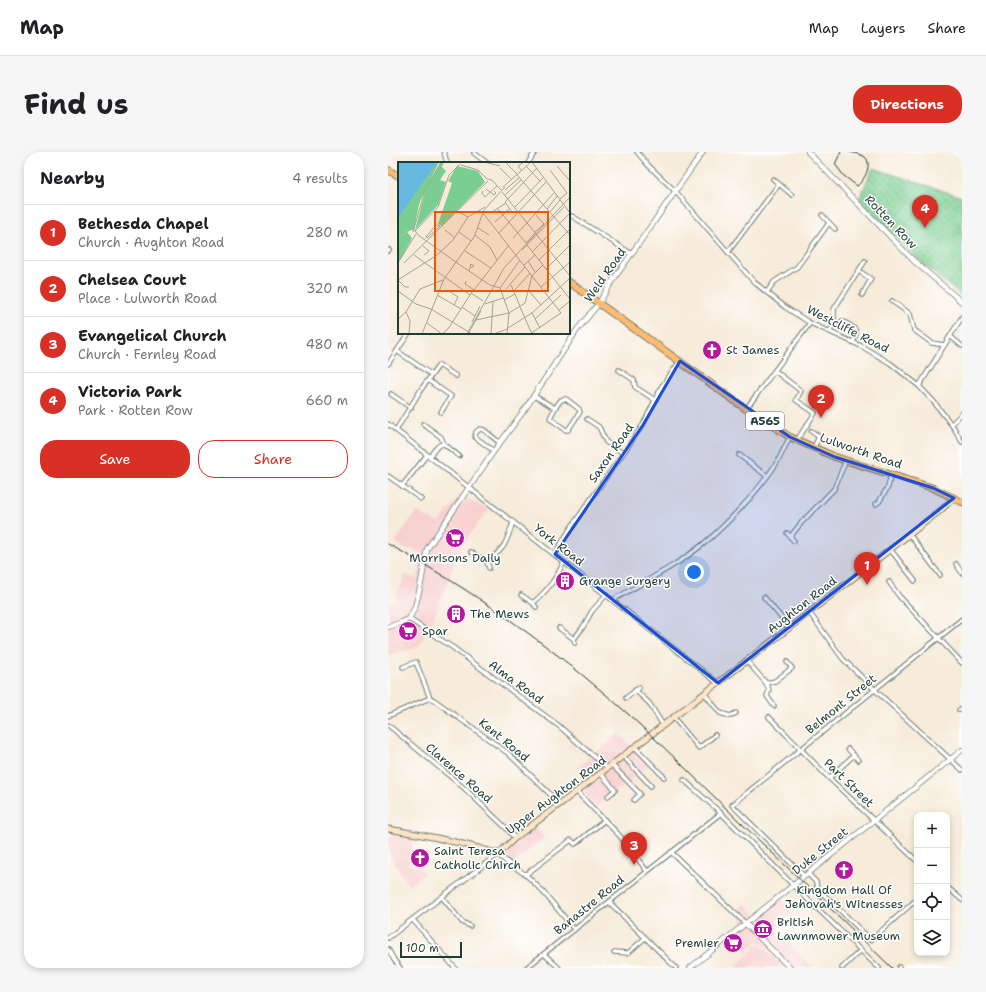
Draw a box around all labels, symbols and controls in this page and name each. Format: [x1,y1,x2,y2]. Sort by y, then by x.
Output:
text: Map [20,15,64,40]
text: Map [809,19,839,37]
text: Layers [861,19,905,37]
text: Share [927,19,966,37]
text: Find us [24,85,129,123]
button: Directions [853,85,962,123]
inset map [398,162,570,334]
text: Nearby [40,167,105,189]
text: 4 results [292,170,348,187]
street label: Rotten Row [861,192,921,253]
pin: 4 [912,195,938,228]
text: Bethesda Chapel [78,214,209,234]
text: 1 [50,224,56,241]
text: 280 m [306,224,348,241]
text: Church · Aughton Road [78,234,224,251]
street label: Weld Road [580,244,630,305]
text: Chelsea Court [78,270,187,290]
text: 2 [48,280,58,297]
text: 320 m [306,280,348,297]
text: Place · Lulworth Road [78,290,217,307]
street label: Westcliffe Road [804,301,892,357]
text: Evangelical Church [78,326,226,346]
text: 3 [48,336,58,353]
text: 480 m [306,336,348,353]
church icon: St James [701,339,723,361]
place label: St James [726,342,779,358]
text: Church · Fernley Road [78,346,217,363]
text: Victoria Park [78,382,182,402]
pin: 2 [808,385,834,418]
text: 4 [48,392,58,409]
text: 660 m [306,392,348,409]
text: Park · Rotten Row [78,402,193,419]
road number: A565 [746,412,784,430]
street label: Saxon Road [585,420,638,486]
street label: Lulworth Road [818,429,905,473]
button: Save [40,440,190,478]
button: Share [198,440,348,478]
street label: York Road [531,520,588,570]
supermarket icon: Morrisons Daily [444,527,466,549]
place label: Morrisons Daily [409,550,501,566]
pin: 1 [854,552,880,585]
your location [684,562,704,582]
building icon: Grange Surgery [554,570,576,592]
place label: Grange Surgery [579,573,670,589]
street label: Aughton Road [764,573,840,637]
building icon: The Mews [445,603,467,625]
place label: The Mews [470,606,529,622]
supermarket icon: Spar [397,620,419,642]
place label: Spar [422,623,448,639]
street label: Alma Road [485,657,547,708]
street label: Belmont Street [802,671,880,737]
street label: Kent Road [475,715,533,766]
street label: Clarence Road [422,739,496,807]
street label: Upper Aughton Road [503,752,610,838]
street label: Part Street [821,755,877,811]
map controls [914,812,950,956]
button: + [914,812,950,848]
street label: Duke Street [789,824,851,878]
pin: 3 [621,832,647,865]
place label: Saint Teresa Catholic Chirch [434,843,521,873]
church icon: Saint Teresa Catholic Chirch [409,847,431,869]
button: − [914,848,950,884]
church icon: Kingdom Hall Of Jehovah's Witnesses [833,859,855,881]
street label: Banastre Road [551,871,628,938]
place label: Kingdom Hall Of Jehovah's Witnesses [785,882,903,912]
button: locate [914,884,950,920]
place label: British Lawnmower Museum [777,914,900,944]
museum icon: British Lawnmower Museum [752,918,774,940]
button: layers [914,920,950,956]
supermarket icon: Premier [722,932,744,954]
place label: Premier [675,935,719,951]
scale bar [400,940,462,959]
text: 100 m [406,941,439,956]

